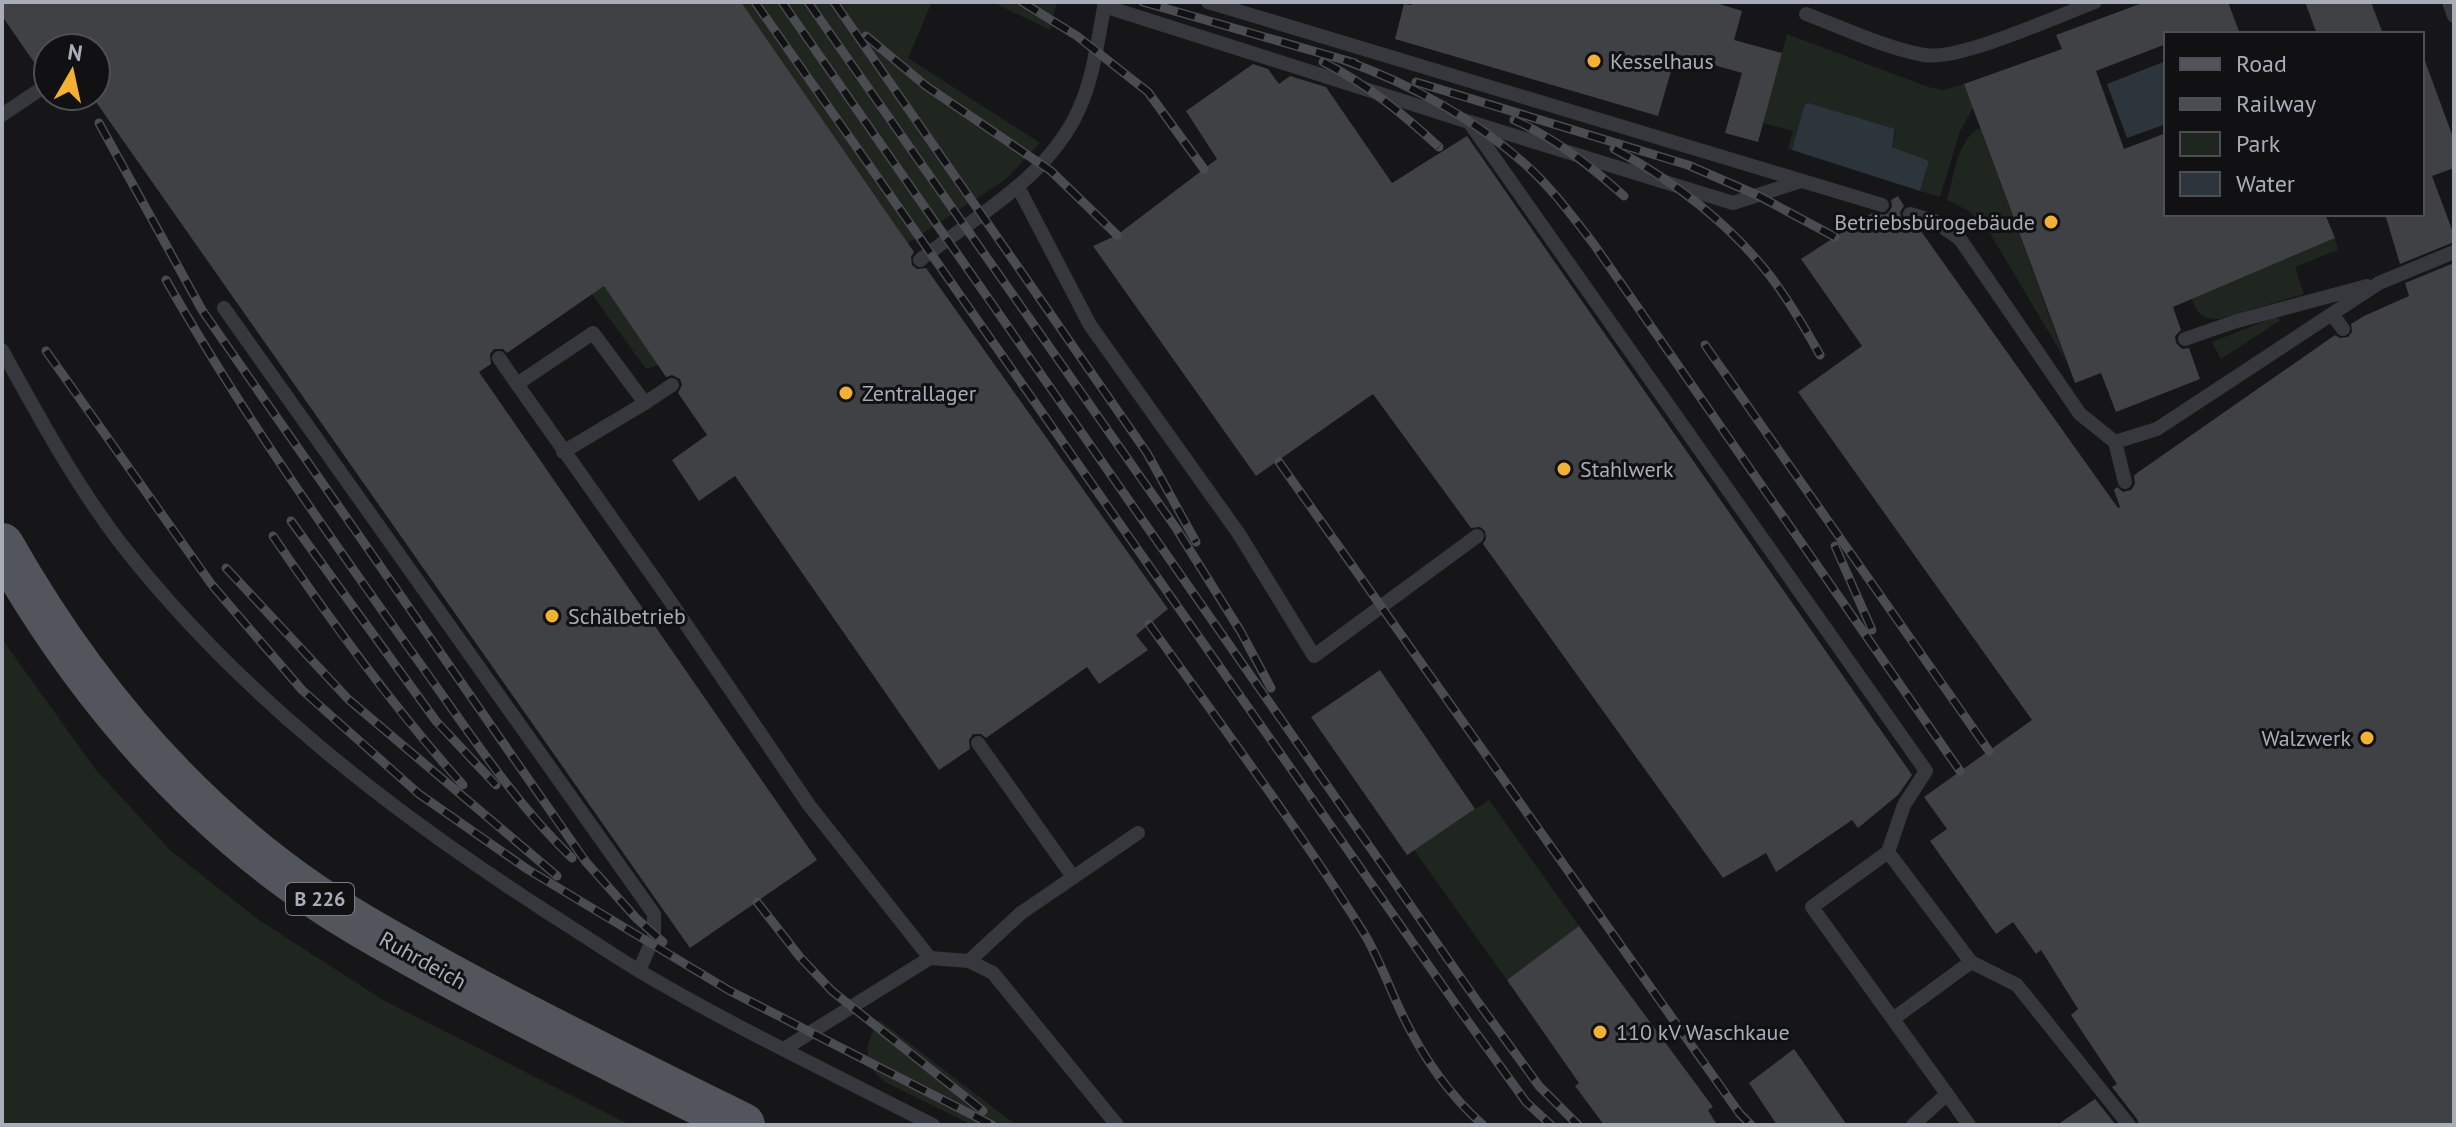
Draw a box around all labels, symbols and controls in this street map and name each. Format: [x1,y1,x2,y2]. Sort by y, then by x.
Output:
north arrow [32,32,112,112]
legend [2164,32,2424,216]
text: N [66,37,84,67]
place label: Kesselhaus [1610,47,1714,75]
text: Road [2236,48,2287,79]
marker: Kesselhaus [1585,52,1603,70]
text: Railway [2236,88,2316,119]
text: Park [2236,128,2281,159]
text: Water [2236,168,2295,199]
place label: Betriebsbürogebäude [1834,208,2035,236]
marker: Betriebsbürogebäude [2042,213,2060,231]
place label: Zentrallager [862,379,977,407]
marker: Zentrallager [837,384,855,402]
place label: Stahlwerk [1580,455,1674,483]
marker: Stahlwerk [1555,460,1573,478]
place label: Schälbetrieb [568,602,686,630]
marker: Schälbetrieb [543,607,561,625]
place label: Walzwerk [2261,724,2351,752]
marker: Walzwerk [2358,729,2376,747]
road number: B 226 [286,883,354,915]
street label: Ruhrdeich [375,925,471,995]
place label: 110 kV Waschkaue [1616,1018,1790,1046]
marker: 110 kV Waschkaue [1591,1023,1609,1041]

